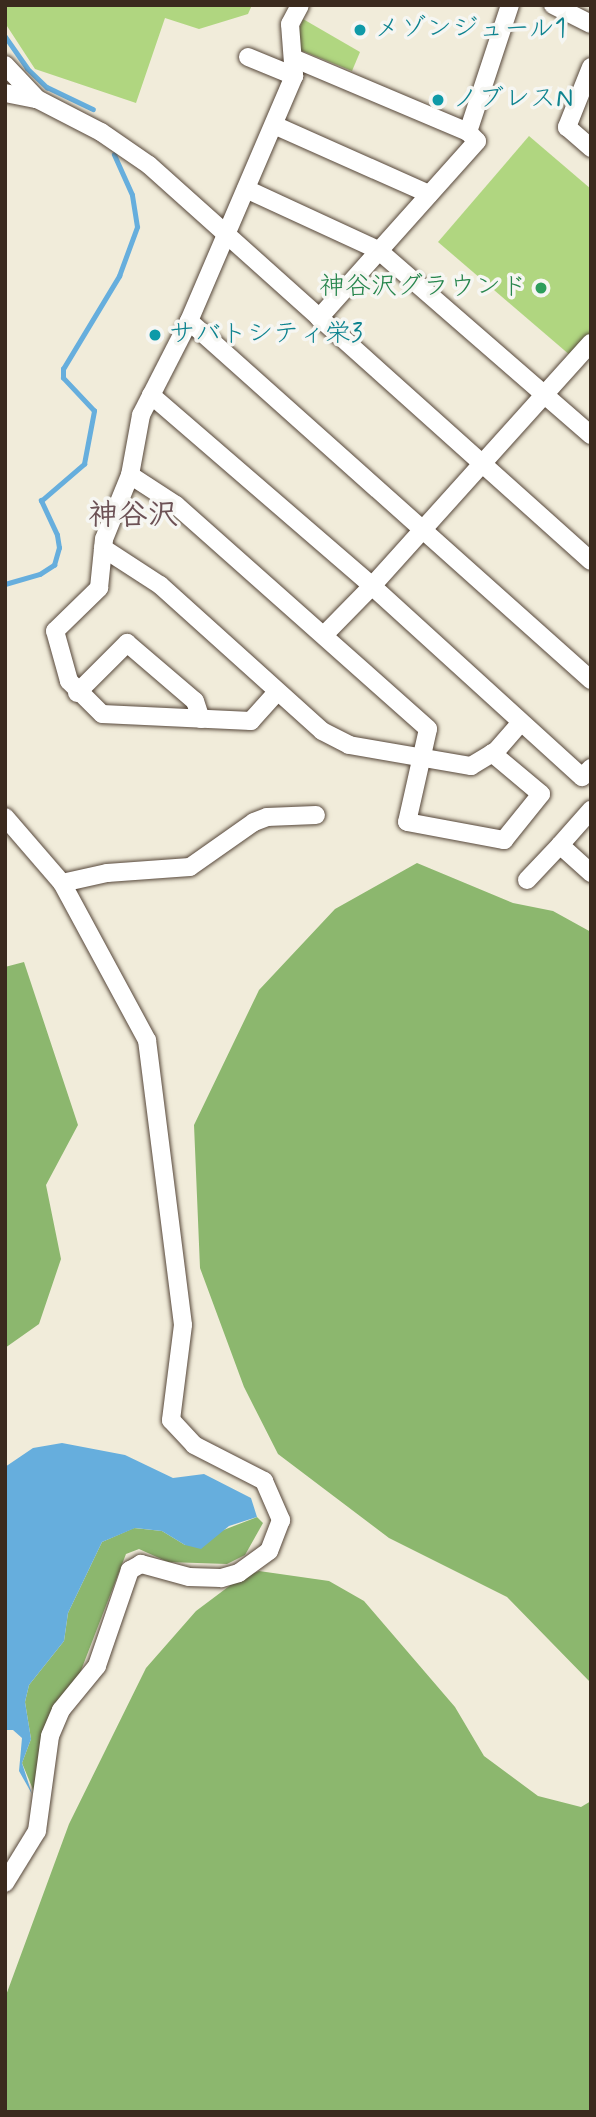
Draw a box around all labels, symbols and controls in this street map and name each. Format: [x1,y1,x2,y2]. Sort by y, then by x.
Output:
place label: メゾンジュール1 [374,14,568,46]
marker: メゾンジュール1 [352,22,368,38]
place label: ノブレスN [452,84,573,116]
marker: ノブレスN [430,92,446,108]
place label: 神谷沢グラウンド [319,272,527,304]
marker: 神谷沢グラウンド [533,280,549,296]
place label: サバトシティ栄3 [169,319,363,351]
marker: サバトシティ栄3 [147,327,163,343]
district label: 神谷沢 [88,498,178,534]

